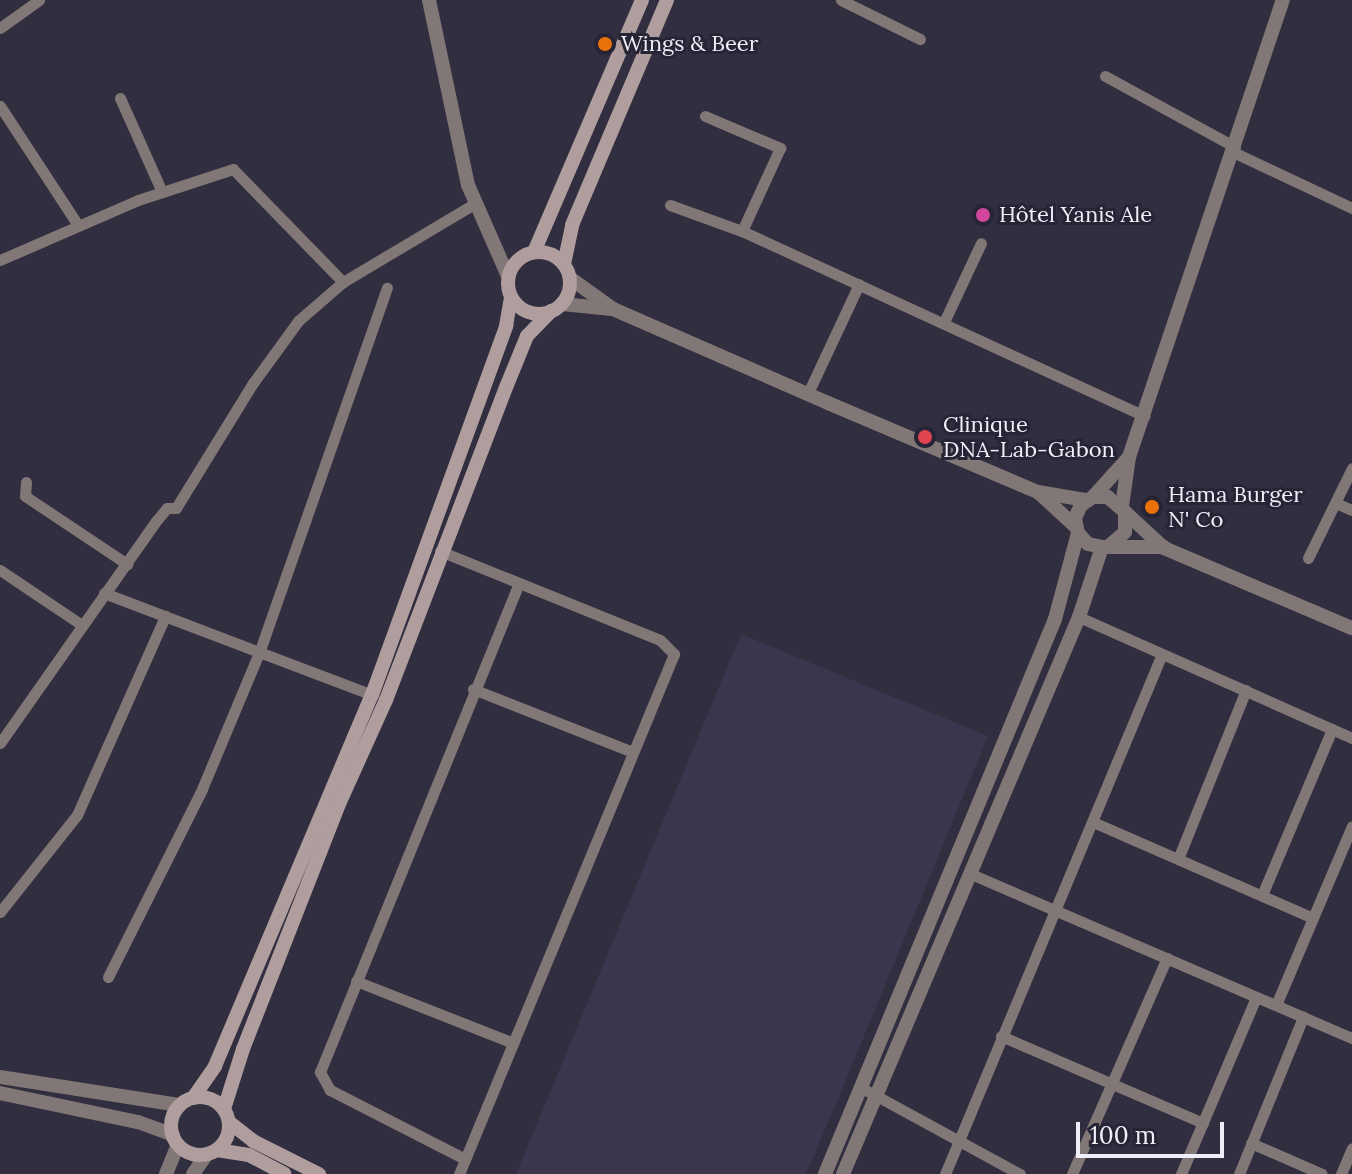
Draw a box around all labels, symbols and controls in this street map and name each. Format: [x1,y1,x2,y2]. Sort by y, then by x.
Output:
place label: Wings & Beer [621,31,758,57]
marker: Wings & Beer [596,35,614,53]
place label: Hôtel Yanis Ale [999,202,1152,228]
marker: Hôtel Yanis Ale [974,206,992,224]
place label: Clinique DNA-Lab-Gabon [943,411,1115,462]
marker: Clinique DNA-Lab-Gabon [914,426,936,448]
place label: Hama Burger N' Co [1168,481,1303,532]
marker: Hama Burger N' Co [1143,498,1161,516]
scale bar [1080,1106,1228,1156]
text: 100 m [1090,1120,1156,1151]

